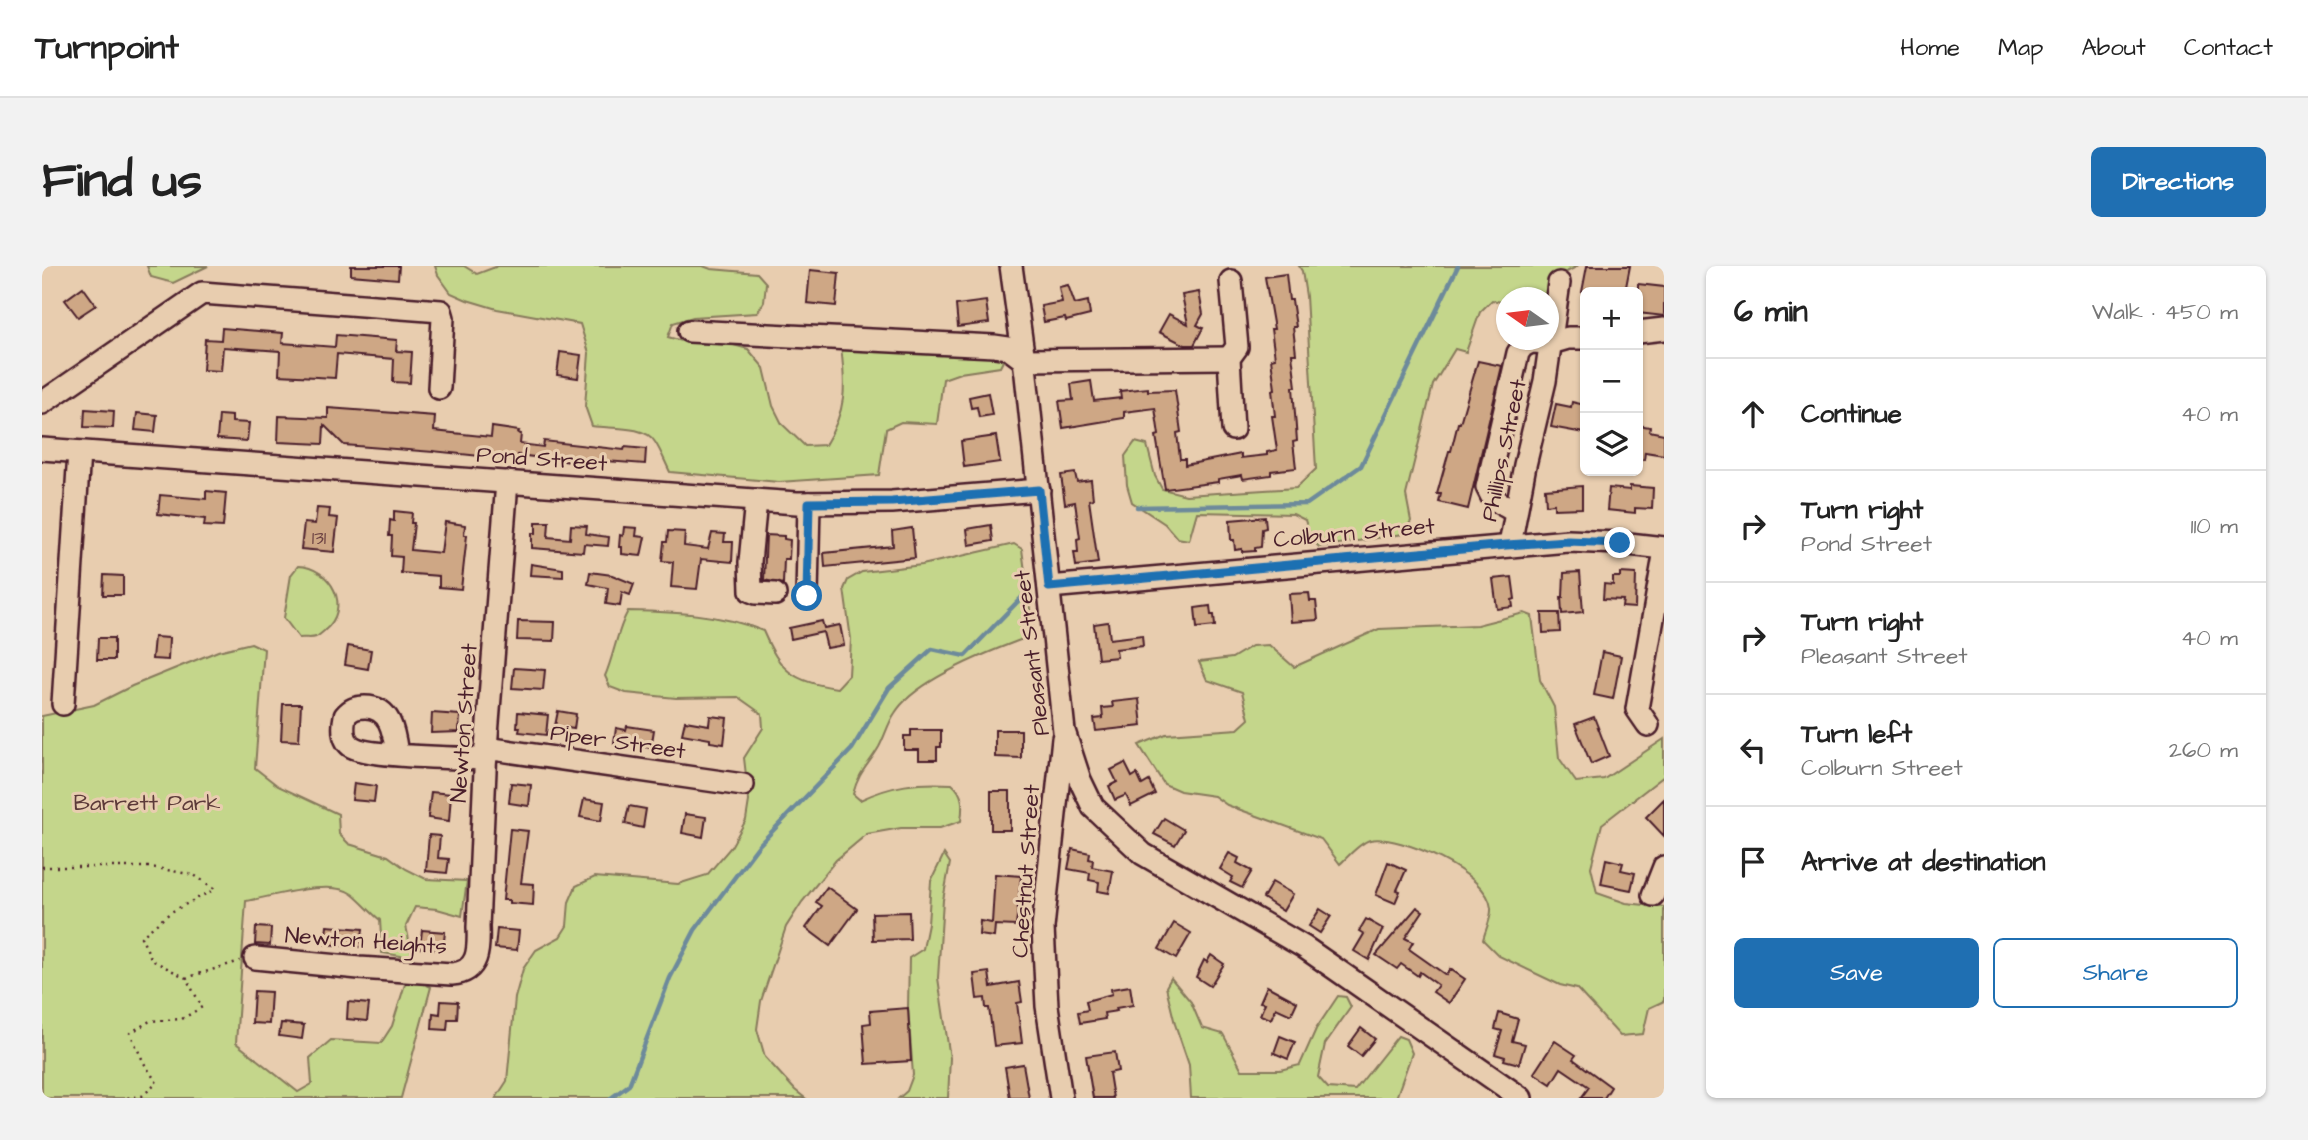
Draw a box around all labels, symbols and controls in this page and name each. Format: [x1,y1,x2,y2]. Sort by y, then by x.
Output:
text: Turnpoint [35,25,179,71]
text: Home [1900,31,1960,65]
text: Map [1998,31,2043,65]
text: About [2081,31,2146,65]
text: Contact [2184,31,2273,65]
button: Directions [2091,147,2266,217]
text: Find us [42,148,202,216]
north arrow [1496,287,1559,350]
map controls [1580,287,1643,476]
button: + [1580,287,1643,350]
text: 6 min [1734,291,1808,333]
text: Walk · 450 m [2092,296,2238,328]
button: − [1580,350,1643,413]
street label: Phillips Street [1473,375,1535,524]
icon: ahead [1734,395,1772,433]
text: Continue [1801,396,1902,432]
text: 40 m [2181,398,2238,430]
button: layers [1580,413,1643,476]
street label: Pond Street [475,438,609,480]
text: Turn right [1801,492,1923,528]
icon: right [1734,507,1772,545]
street label: Colburn Street [1272,510,1437,556]
text: 110 m [2190,510,2238,542]
house number: 131 [312,525,327,552]
route end [1604,527,1635,558]
text: Pond Street [1801,528,1932,560]
street label: Pleasant Street [1006,568,1058,738]
route start [791,580,822,611]
text: Turn right [1801,604,1923,640]
icon: right [1734,619,1772,657]
text: 40 m [2181,622,2238,654]
text: Pleasant Street [1801,640,1968,672]
street label: Newton Street [442,642,486,804]
text: Turn left [1801,716,1912,752]
street label: Piper Street [548,717,688,767]
icon: left [1734,731,1772,769]
text: 260 m [2169,734,2238,766]
text: Colburn Street [1801,752,1963,784]
street label: Chestnut Street [1004,783,1048,959]
park label: Barrett Park [74,787,220,819]
icon: arrive [1734,843,1772,881]
text: Arrive at destination [1801,844,2046,880]
street label: Newton Heights [284,919,448,964]
button: Save [1734,938,1979,1008]
button: Share [1993,938,2238,1008]

